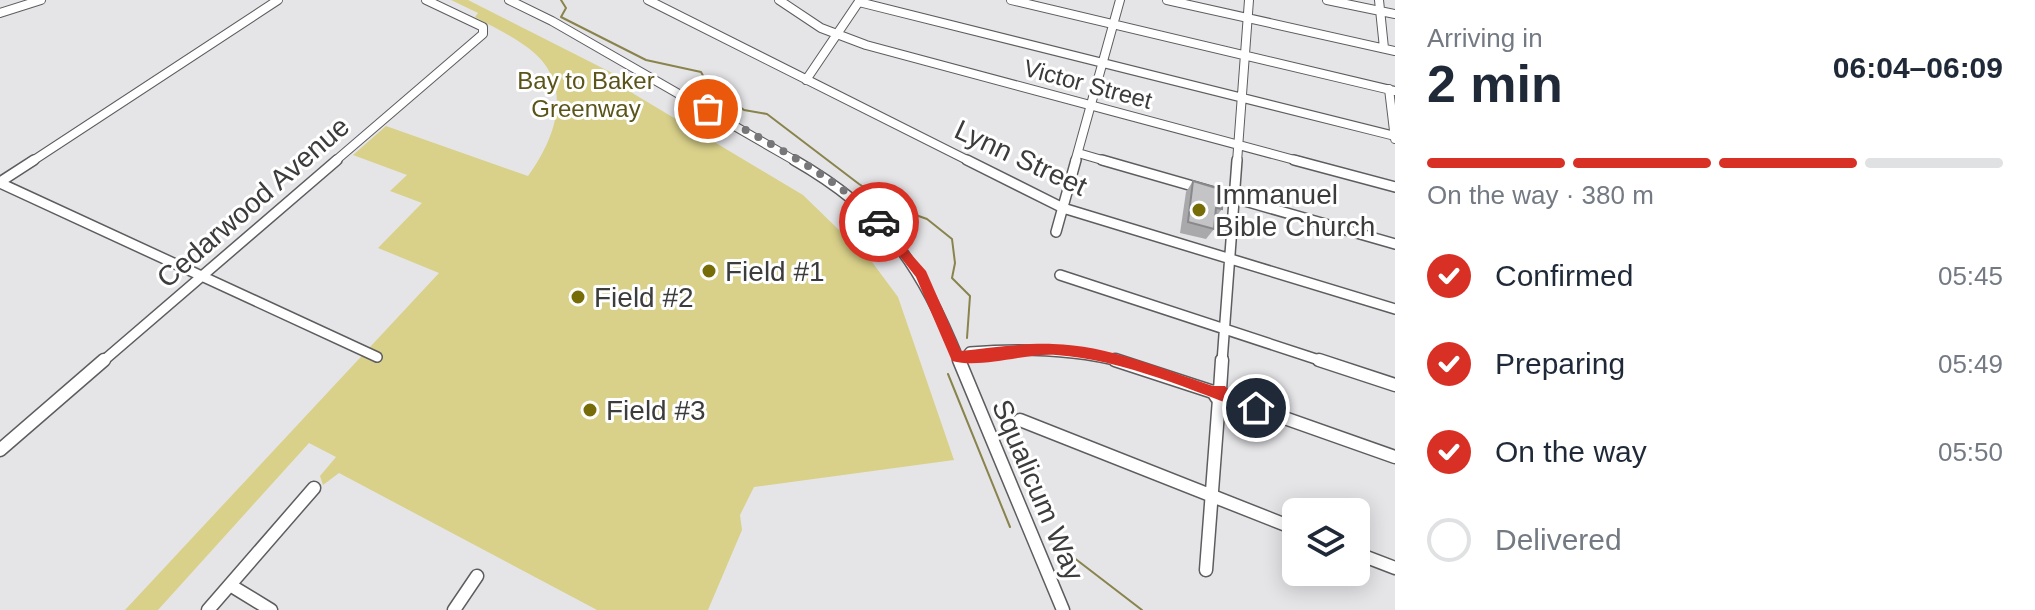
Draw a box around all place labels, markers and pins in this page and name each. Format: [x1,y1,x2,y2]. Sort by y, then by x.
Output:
pin [674,75,742,143]
place label: Immanuel Bible Church [1215,179,1375,242]
marker: Immanuel Bible Church [1190,201,1208,219]
place label: Field #1 [725,256,825,287]
marker: Field #1 [700,262,718,280]
place label: Field #2 [594,282,694,313]
marker: Field #2 [569,288,587,306]
pin [1222,374,1290,442]
place label: Field #3 [606,395,706,426]
marker: Field #3 [581,401,599,419]

